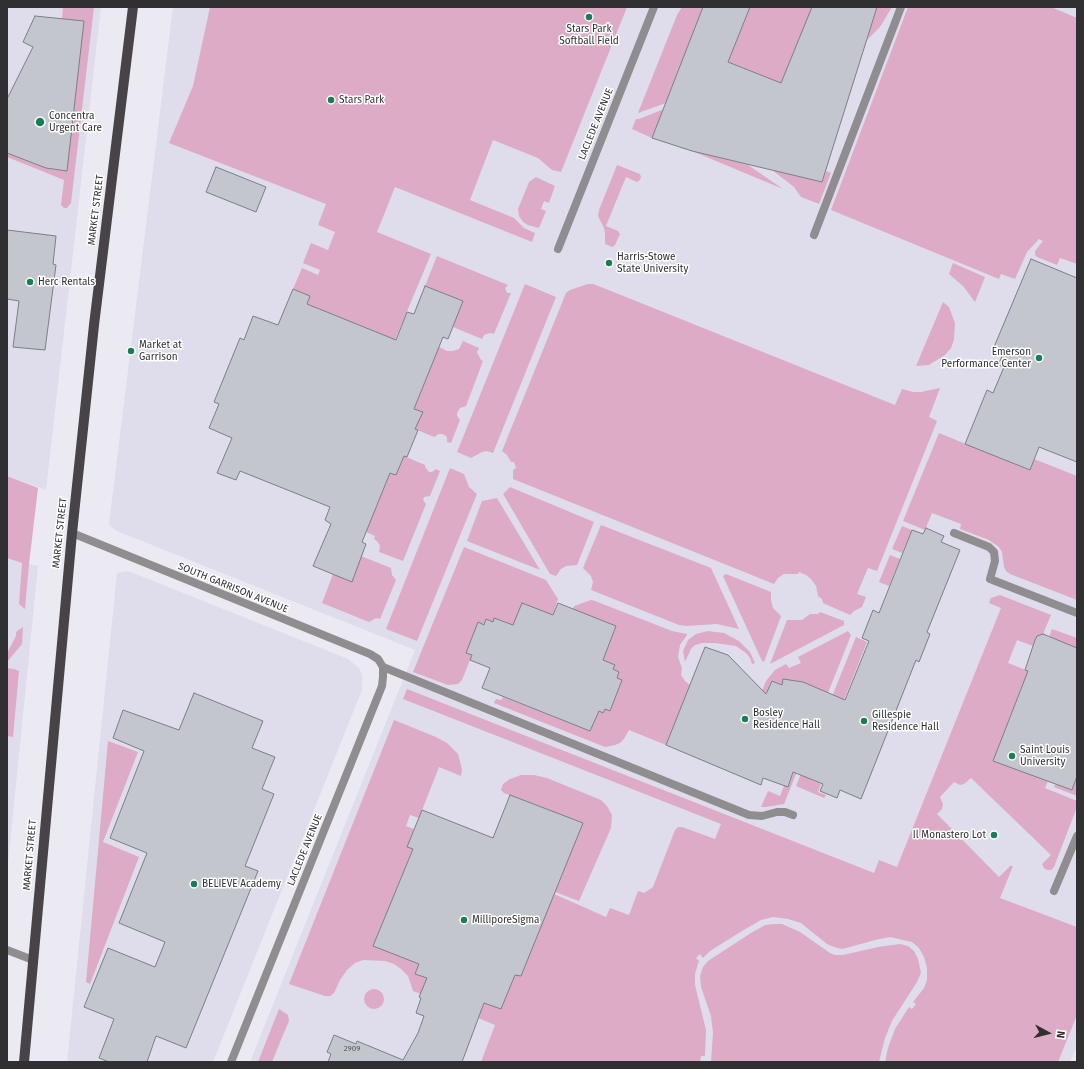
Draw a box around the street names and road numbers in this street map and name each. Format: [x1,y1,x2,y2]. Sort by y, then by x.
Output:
street label: LACLEDE AVENUE [576,86,616,162]
street label: MARKET STREET [86,174,106,246]
street label: MARKET STREET [50,497,70,569]
street label: SOUTH GARRISON AVENUE [176,560,290,616]
street label: LACLEDE AVENUE [285,812,325,888]
street label: MARKET STREET [21,819,39,891]

